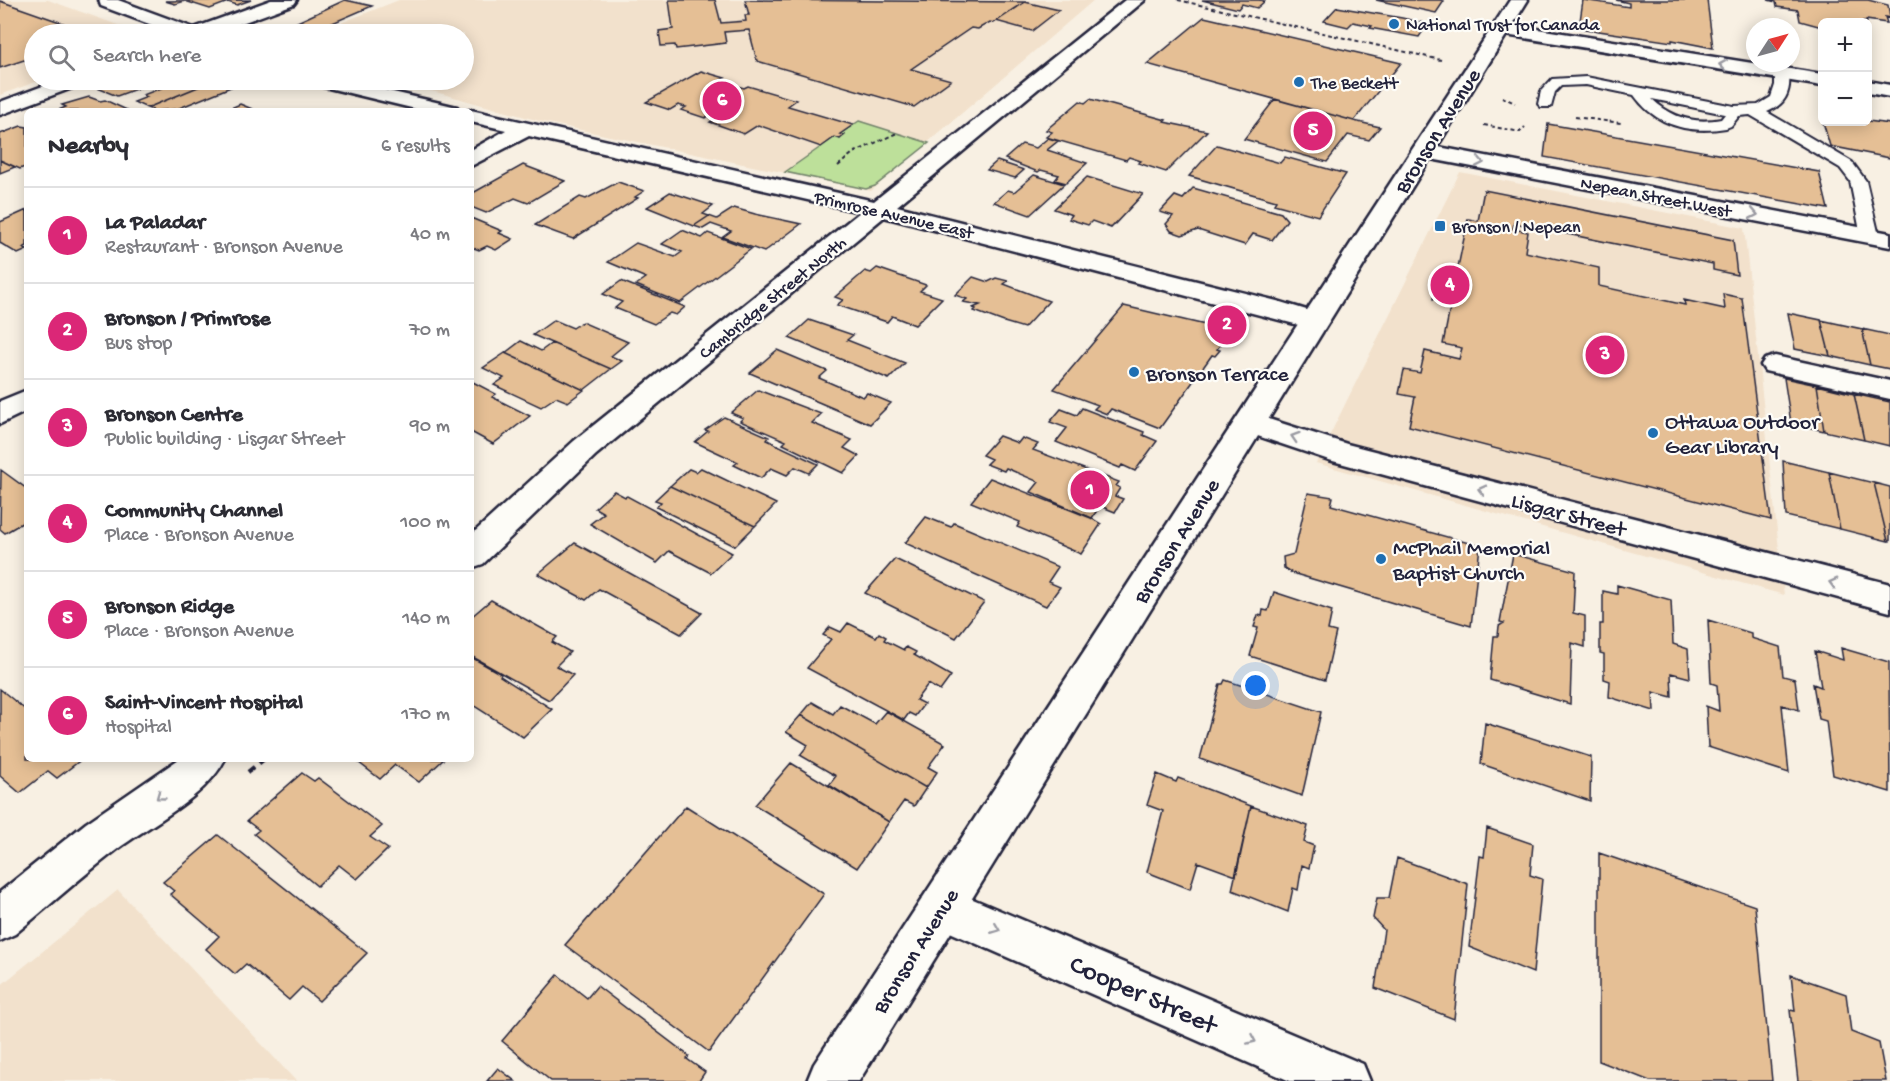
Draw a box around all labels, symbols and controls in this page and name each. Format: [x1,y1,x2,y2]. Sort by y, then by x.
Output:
place label: National Trust for Canada [1406,16,1600,37]
marker: National Trust for Canada [1387,17,1401,31]
north arrow [1746,18,1800,72]
map controls [1818,18,1872,126]
button: + [1818,18,1872,72]
search box [24,24,474,90]
icon: search [45,41,78,74]
text: Search here [93,44,201,70]
one-way arrow [1719,59,1728,71]
street label: Bronson Avenue [1390,64,1488,200]
button: − [1818,72,1872,126]
place label: The Beckett [1310,74,1399,95]
marker: The Beckett [1292,75,1306,89]
pin: 6 [702,78,742,124]
pin: 5 [1294,108,1332,154]
text: Nearby [48,132,129,163]
text: 6 results [381,136,450,159]
one-way arrow [1475,155,1485,168]
street label: Nepean Street West [1579,174,1734,224]
street label: Primrose Avenue East [811,188,977,245]
one-way arrow [1749,207,1759,220]
text: La Paladar [105,211,205,237]
place label: Bronson / Nepean [1451,218,1581,239]
marker: Bronson / Nepean [1433,219,1447,233]
text: 1 [63,224,72,247]
text: 40 m [410,224,450,247]
street label: Cambridge Street North [696,233,852,365]
text: Restaurant · Bronson Avenue [105,237,343,260]
pin: 4 [1430,262,1470,308]
pin: 2 [1208,302,1246,348]
text: Bronson / Primrose [105,307,271,333]
text: 2 [63,320,72,343]
text: 70 m [409,320,450,343]
pin: 3 [1586,332,1624,378]
text: Bus stop [105,333,172,356]
place label: Bronson Terrace [1145,363,1289,389]
marker: Bronson Terrace [1127,365,1141,379]
text: Bronson Centre [105,403,243,429]
place label: Ottawa Outdoor Gear Library [1665,411,1821,462]
text: 3 [62,416,73,439]
text: 90 m [410,416,450,439]
marker: Ottawa Outdoor Gear Library [1646,426,1660,440]
text: Public building · Lisgar Street [105,429,344,452]
one-way arrow [1290,432,1301,444]
pin: 1 [1070,468,1110,512]
street label: Bronson Avenue [1129,474,1227,610]
one-way arrow [1478,485,1488,497]
street label: Lisgar Street [1508,489,1630,545]
text: Community Channel [105,499,283,525]
text: 4 [63,512,72,535]
text: 100 m [400,512,450,535]
text: Place · Bronson Avenue [105,525,294,548]
place label: McPhail Memorial Baptist Church [1392,537,1550,588]
marker: McPhail Memorial Baptist Church [1374,552,1388,566]
one-way arrow [1829,578,1839,590]
text: Bronson Ridge [105,595,234,621]
text: 5 [62,608,73,631]
text: 140 m [402,608,450,631]
text: Place · Bronson Avenue [105,621,294,644]
your location [1241,671,1270,700]
text: Saint-Vincent Hospital [105,691,303,717]
text: 6 [62,704,73,727]
text: 170 m [401,704,450,727]
text: Hospital [105,717,172,740]
one-way arrow [155,789,166,800]
street label: Bronson Avenue [868,884,966,1020]
one-way arrow [990,922,1001,934]
street label: Cooper Street [1064,950,1223,1044]
one-way arrow [1246,1033,1257,1045]

